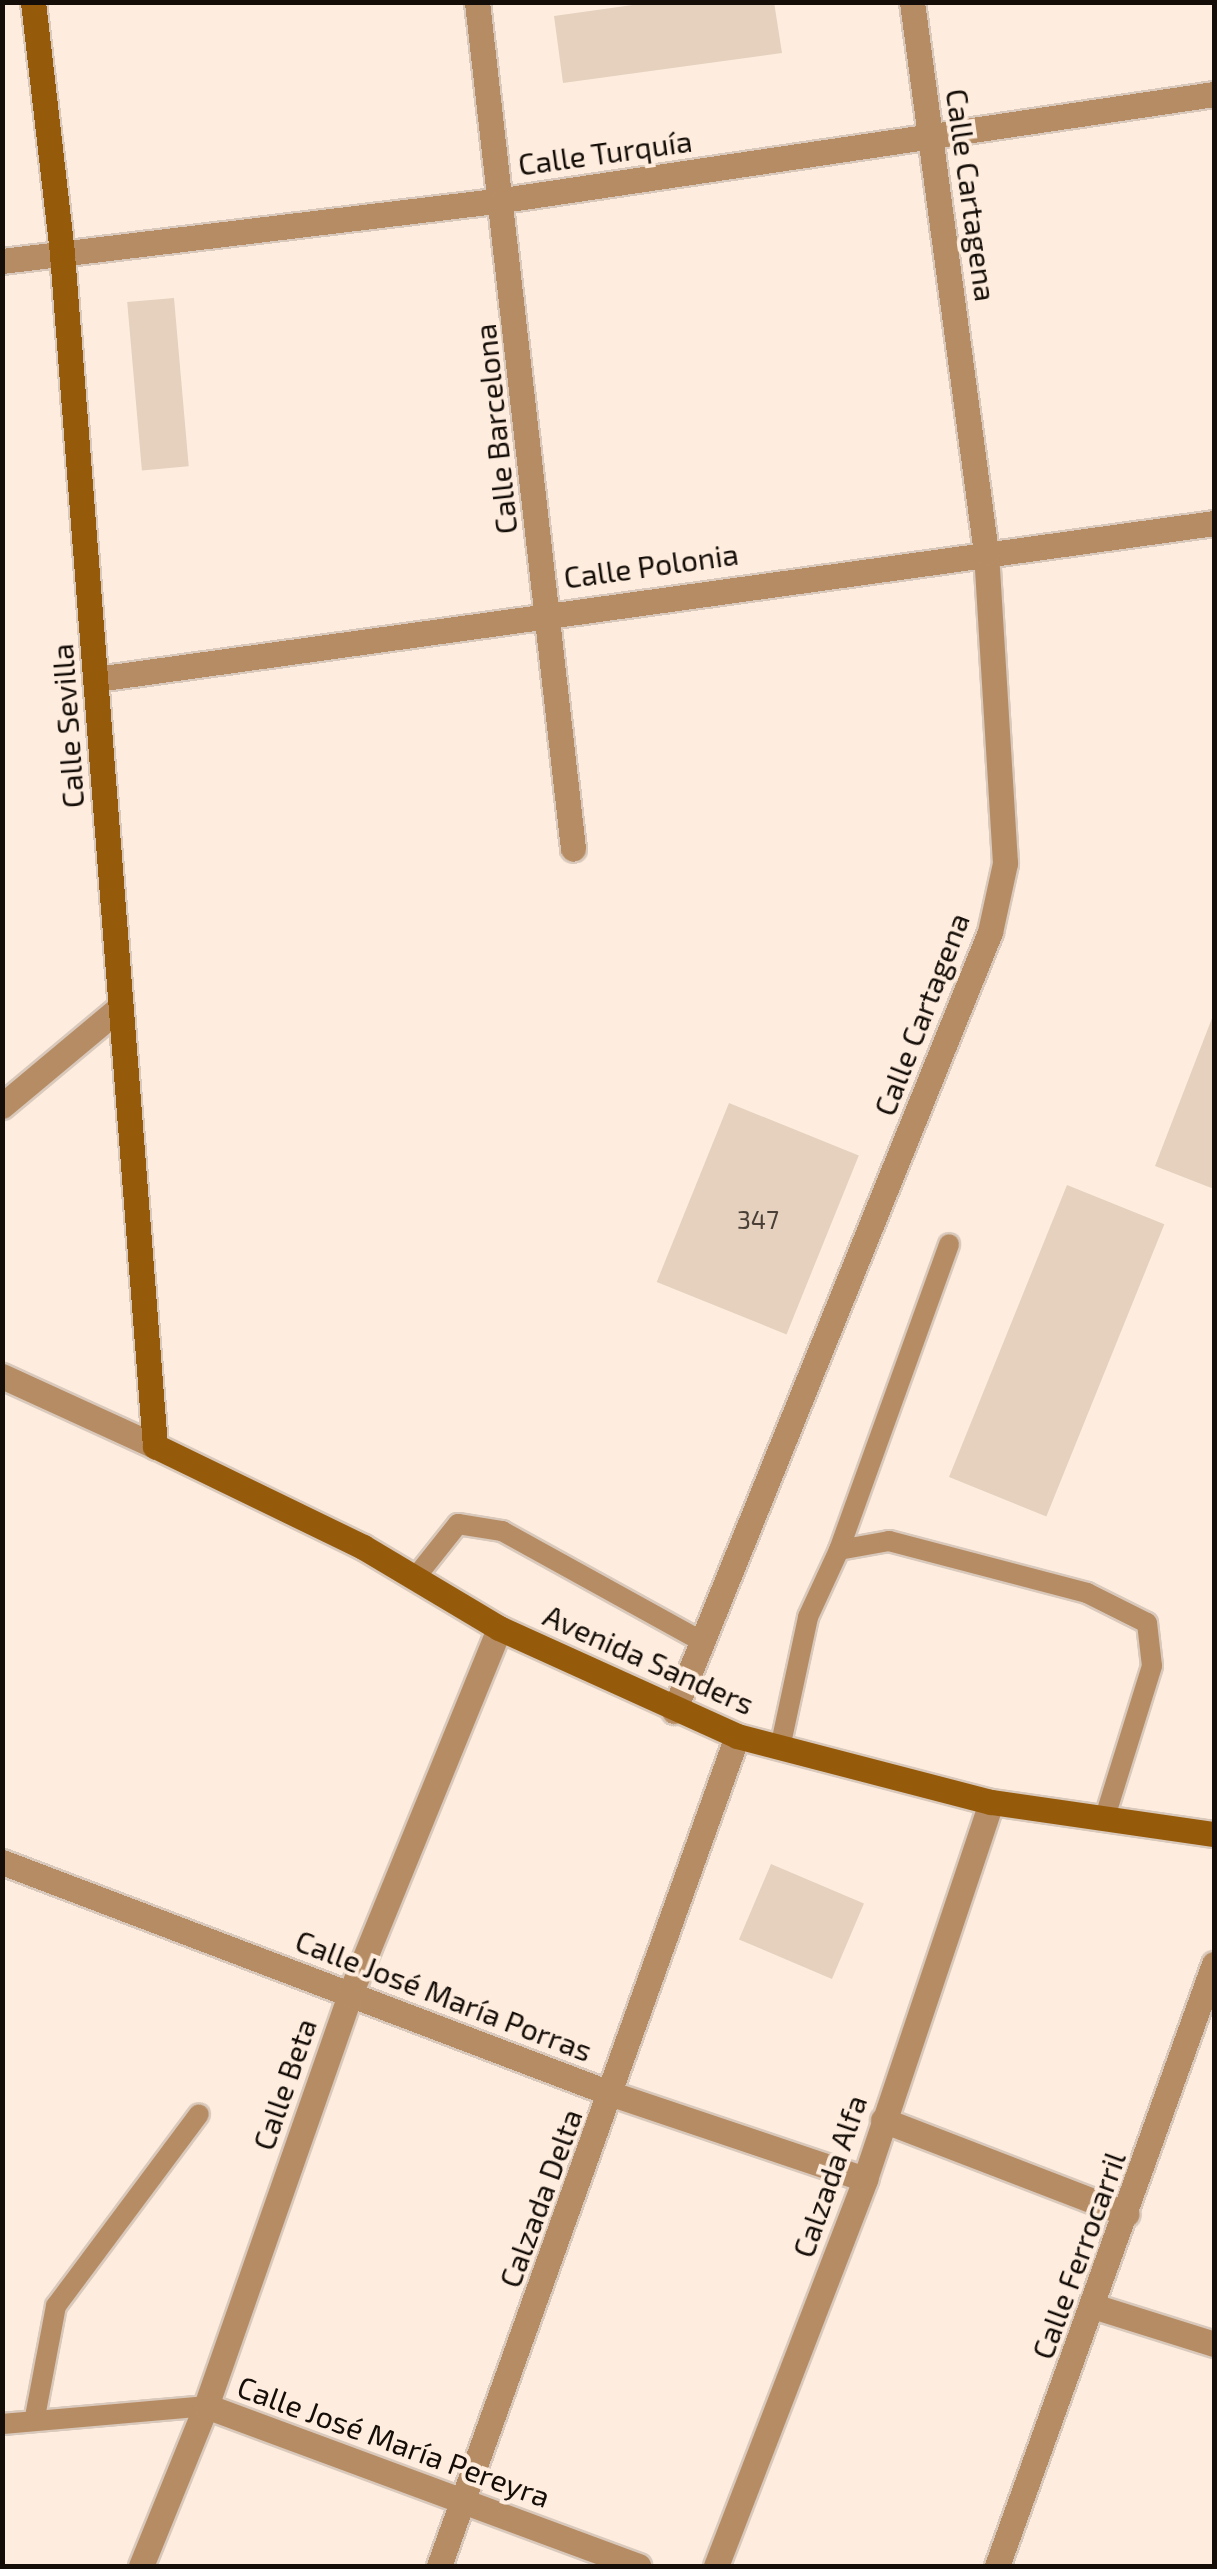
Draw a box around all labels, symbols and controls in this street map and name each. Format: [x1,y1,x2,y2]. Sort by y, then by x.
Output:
street label: Calle Cartagena [939,86,1005,304]
street label: Calle Turquía [515,122,695,182]
street label: Calle Barcelona [466,322,524,536]
street label: Calle Polonia [561,535,741,595]
street label: Calle Sevilla [43,643,91,809]
street label: Calle Cartagena [866,908,976,1120]
house number: 347 [737,1204,779,1234]
street label: Avenida Sanders [538,1597,760,1721]
street label: Calle José María Porras [290,1922,598,2068]
street label: Calle Beta [245,2013,323,2155]
street label: Calzada Alfa [784,2090,874,2262]
street label: Calzada Delta [491,2104,589,2292]
street label: Calle Ferrocarril [1024,2146,1132,2364]
street label: Calle José María Pereyra [233,2368,555,2514]

